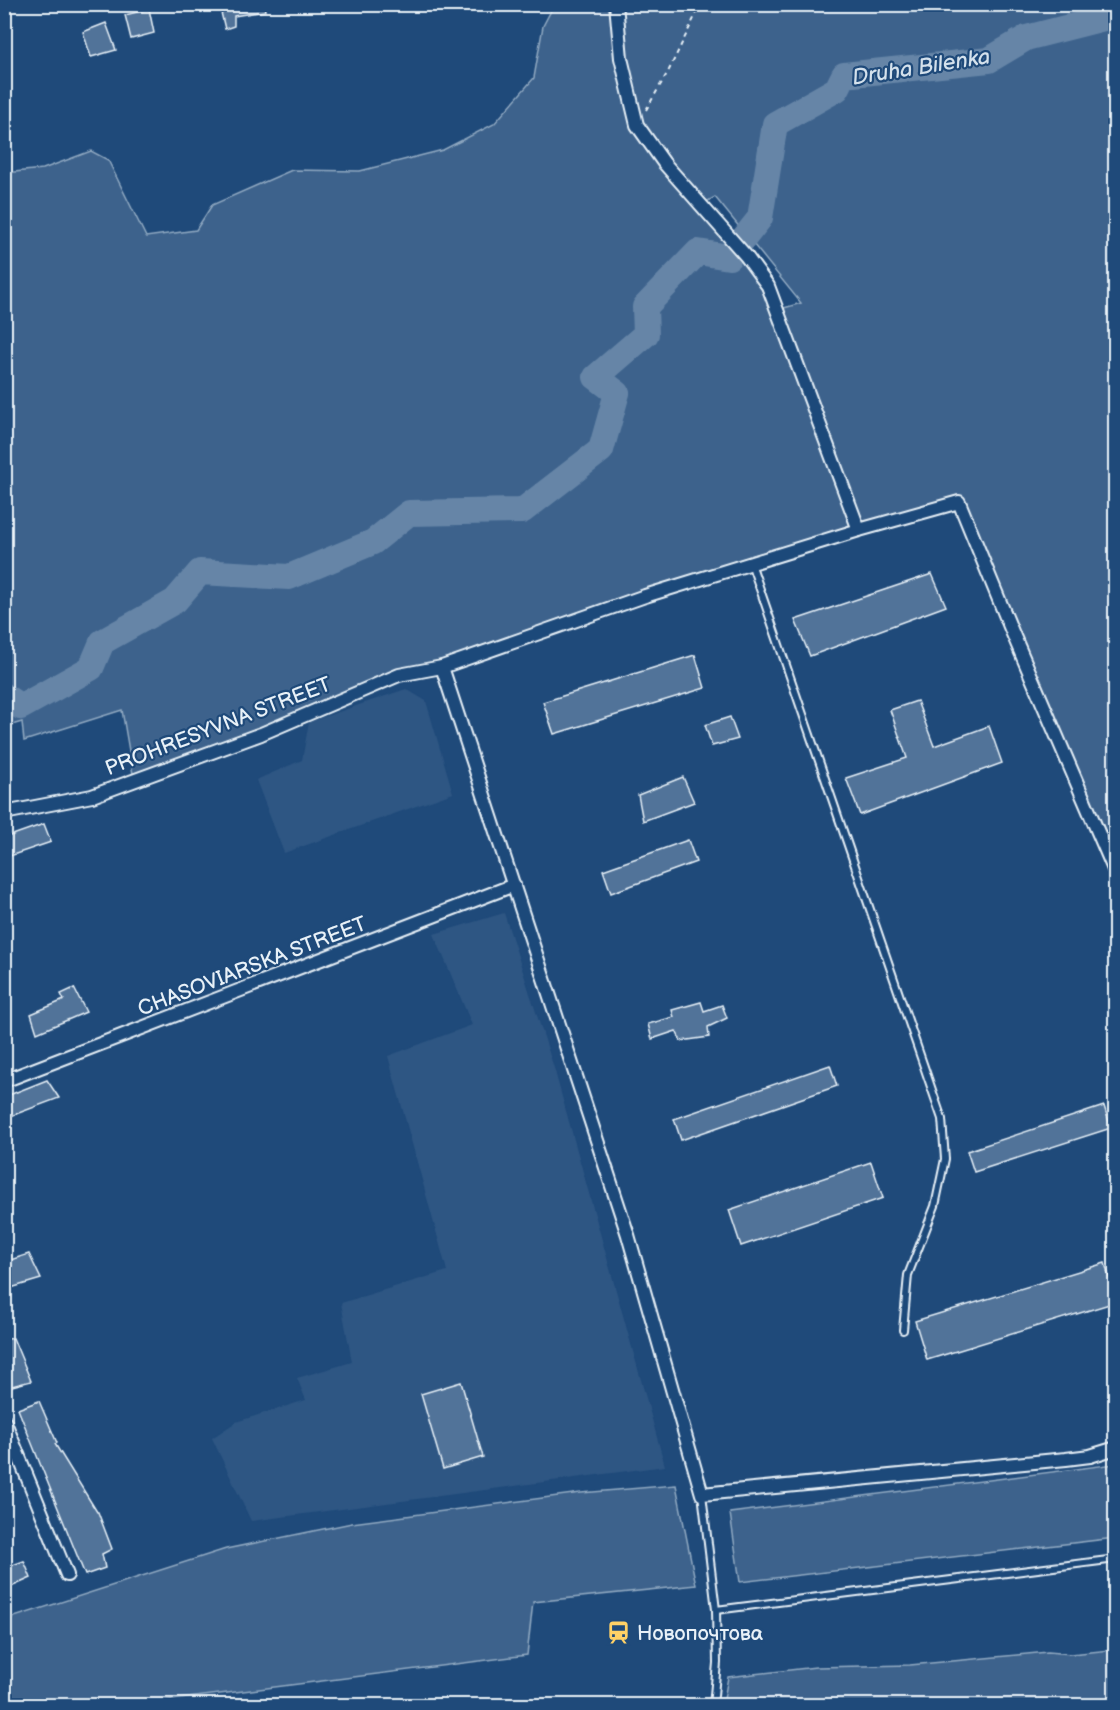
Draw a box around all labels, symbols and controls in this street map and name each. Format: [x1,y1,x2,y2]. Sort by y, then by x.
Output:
water label: Druha Bilenka [850,43,992,92]
street label: PROHRESYVNA STREET [102,672,335,781]
street label: CHASOVIARSKA STREET [134,911,371,1022]
station icon: Новопочтова [606,1620,632,1646]
place label: Новопочтова [637,1621,764,1646]

